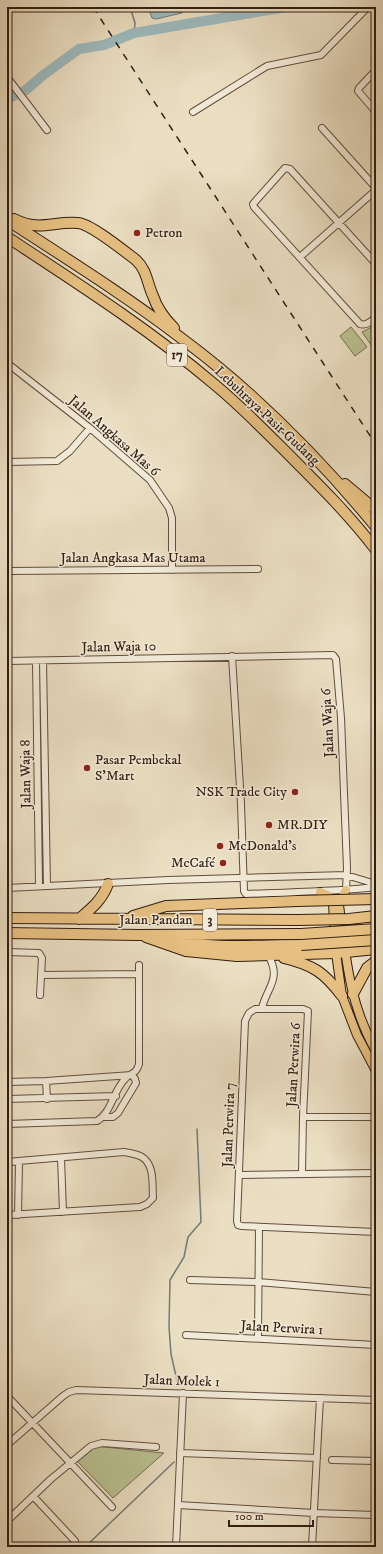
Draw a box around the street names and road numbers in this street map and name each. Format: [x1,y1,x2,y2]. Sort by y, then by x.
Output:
road number: 17 [167,344,187,366]
street label: Lebuhraya Pasir Gudang [211,363,324,470]
street label: Jalan Angkasa Mas 6 [63,390,164,481]
street label: Jalan Angkasa Mas Utama [58,549,206,567]
street label: Jalan Waja 10 [80,637,156,657]
street label: Jalan Waja 6 [317,687,339,760]
street label: Jalan Waja 8 [16,739,36,811]
road number: 3 [203,909,217,931]
street label: Jalan Pandan [117,911,193,929]
street label: Jalan Perwira 6 [283,1021,305,1110]
street label: Jalan Perwira 7 [218,1082,239,1170]
street label: Jalan Perwira 1 [238,1317,324,1339]
street label: Jalan Molek 1 [142,1371,220,1391]

